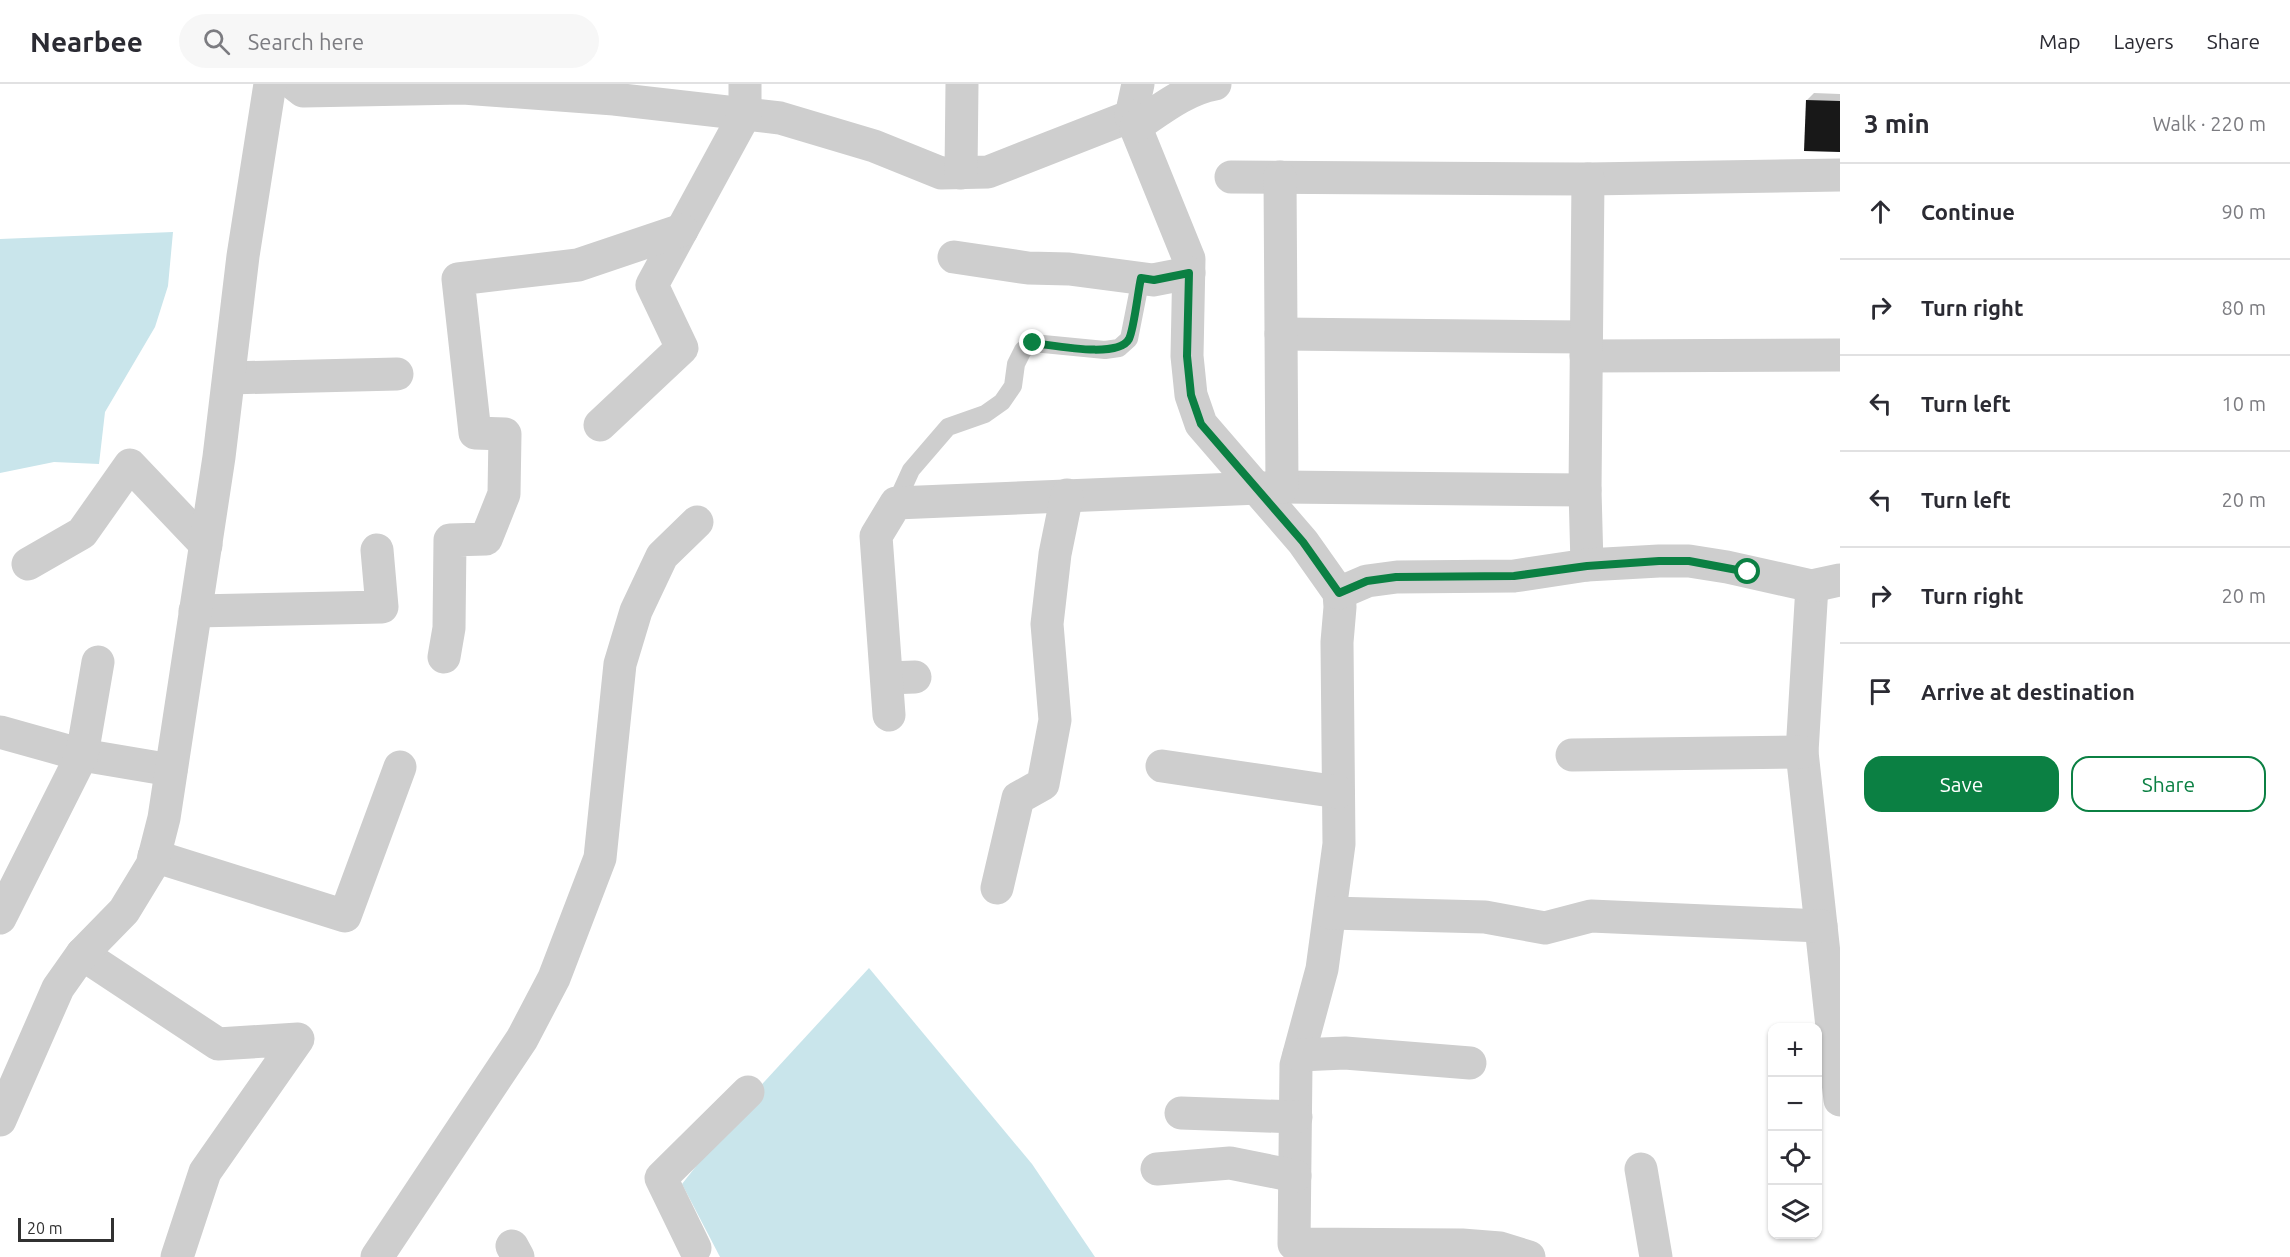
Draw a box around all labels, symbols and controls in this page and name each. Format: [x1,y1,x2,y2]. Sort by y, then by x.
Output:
search box [179,14,599,68]
icon: search [200,25,233,58]
text: Nearbee [30,26,143,57]
text: Search here [248,29,364,54]
text: Map [2039,29,2080,53]
text: Layers [2113,29,2174,53]
text: Share [2207,29,2260,53]
text: 3 min [1864,109,1930,138]
text: Walk · 220 m [2153,112,2266,135]
icon: ahead [1864,195,1897,228]
text: Continue [1921,199,2015,224]
text: 90 m [2222,200,2266,223]
icon: right [1864,291,1897,324]
text: Turn right [1921,295,2023,320]
text: 80 m [2222,296,2266,319]
route end [1019,329,1045,355]
icon: left [1864,387,1897,420]
text: Turn left [1921,391,2011,416]
text: 10 m [2222,392,2266,415]
icon: left [1864,483,1897,516]
text: Turn left [1921,487,2011,512]
text: 20 m [2222,488,2266,511]
route start [1734,558,1760,584]
icon: right [1864,579,1897,612]
text: Turn right [1921,583,2023,608]
text: 20 m [2222,584,2266,607]
icon: arrive [1864,675,1897,708]
text: Arrive at destination [1921,679,2135,704]
button: Save [1864,756,2059,812]
button: Share [2071,756,2266,812]
map controls [1768,1023,1822,1239]
button: + [1768,1023,1822,1077]
button: − [1768,1077,1822,1131]
button: locate [1768,1131,1822,1185]
button: layers [1768,1185,1822,1239]
scale bar [18,1215,114,1242]
text: 20 m [27,1219,63,1237]

